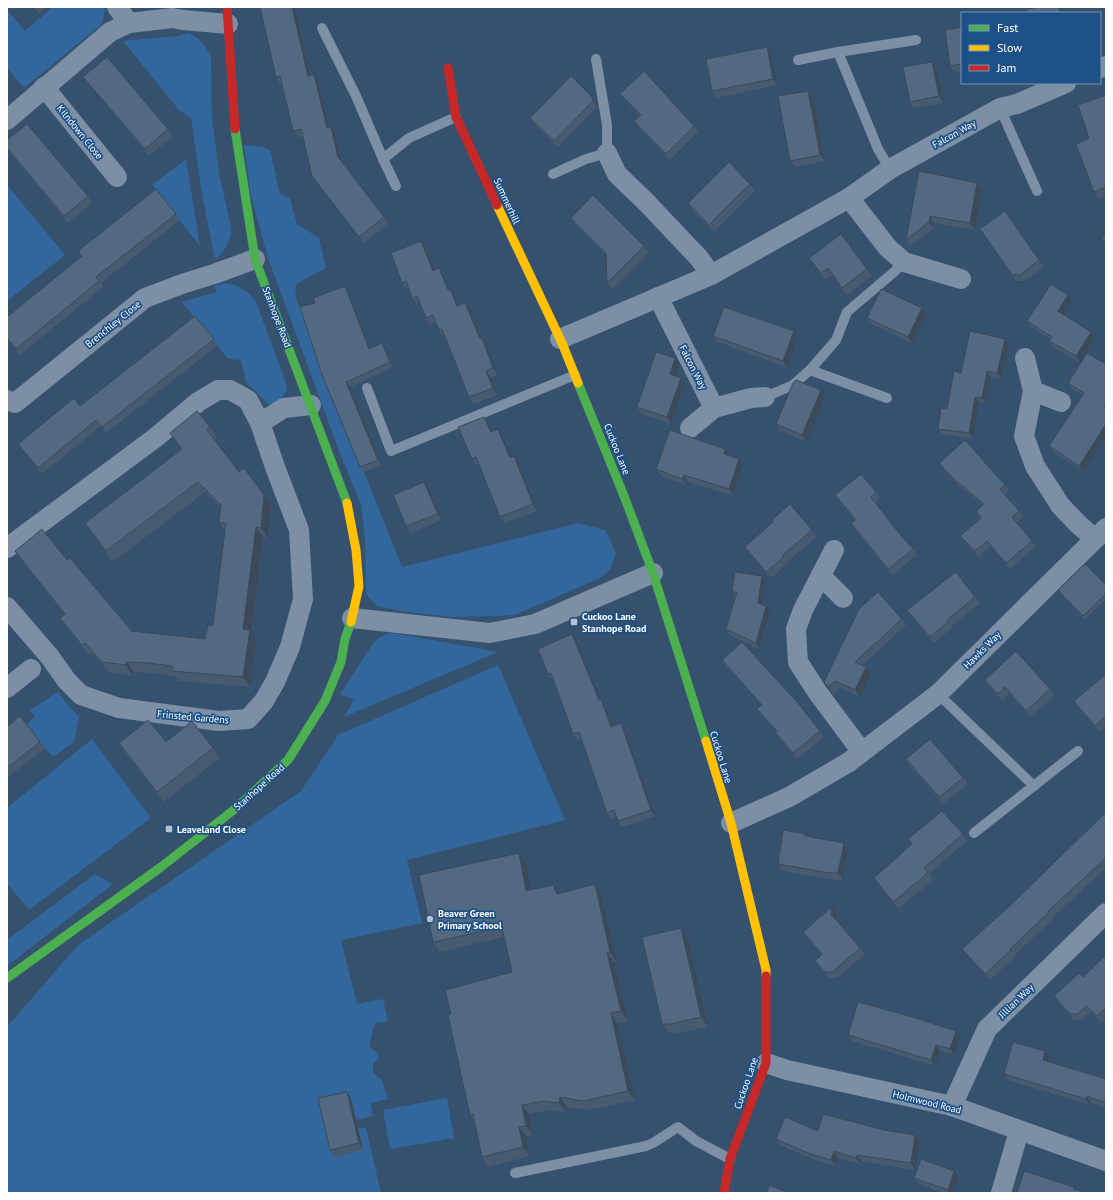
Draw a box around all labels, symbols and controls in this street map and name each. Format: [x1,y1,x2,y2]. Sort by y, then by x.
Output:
legend [961,12,1101,84]
text: Fast [997,20,1018,35]
text: Slow [997,40,1022,55]
text: Jam [996,60,1016,75]
street label: Kilndown Close [54,102,106,162]
street label: Falcon Way [930,116,978,151]
street label: Summerhill [491,176,523,226]
street label: Stanhope Road [259,285,295,349]
street label: Brenchley Close [83,298,143,350]
street label: Falcon Way [676,343,710,392]
street label: Cuckoo Lane [601,422,633,476]
place label: Cuckoo Lane Stanhope Road [582,610,646,635]
marker: Cuckoo Lane Stanhope Road [569,617,579,627]
street label: Hawks Way [960,628,1004,672]
street label: Frinsted Gardens [157,707,229,727]
street label: Cuckoo Lane [707,729,735,785]
street label: Stanhope Road [231,761,287,813]
place label: Leaveland Close [177,823,246,836]
marker: Leaveland Close [164,824,174,834]
place label: Beaver Green Primary School [438,907,502,932]
marker: Beaver Green Primary School [425,914,435,924]
street label: Jillian Way [995,981,1037,1022]
street label: Cuckoo Lane [731,1055,761,1111]
street label: Holmwood Road [891,1087,963,1117]

